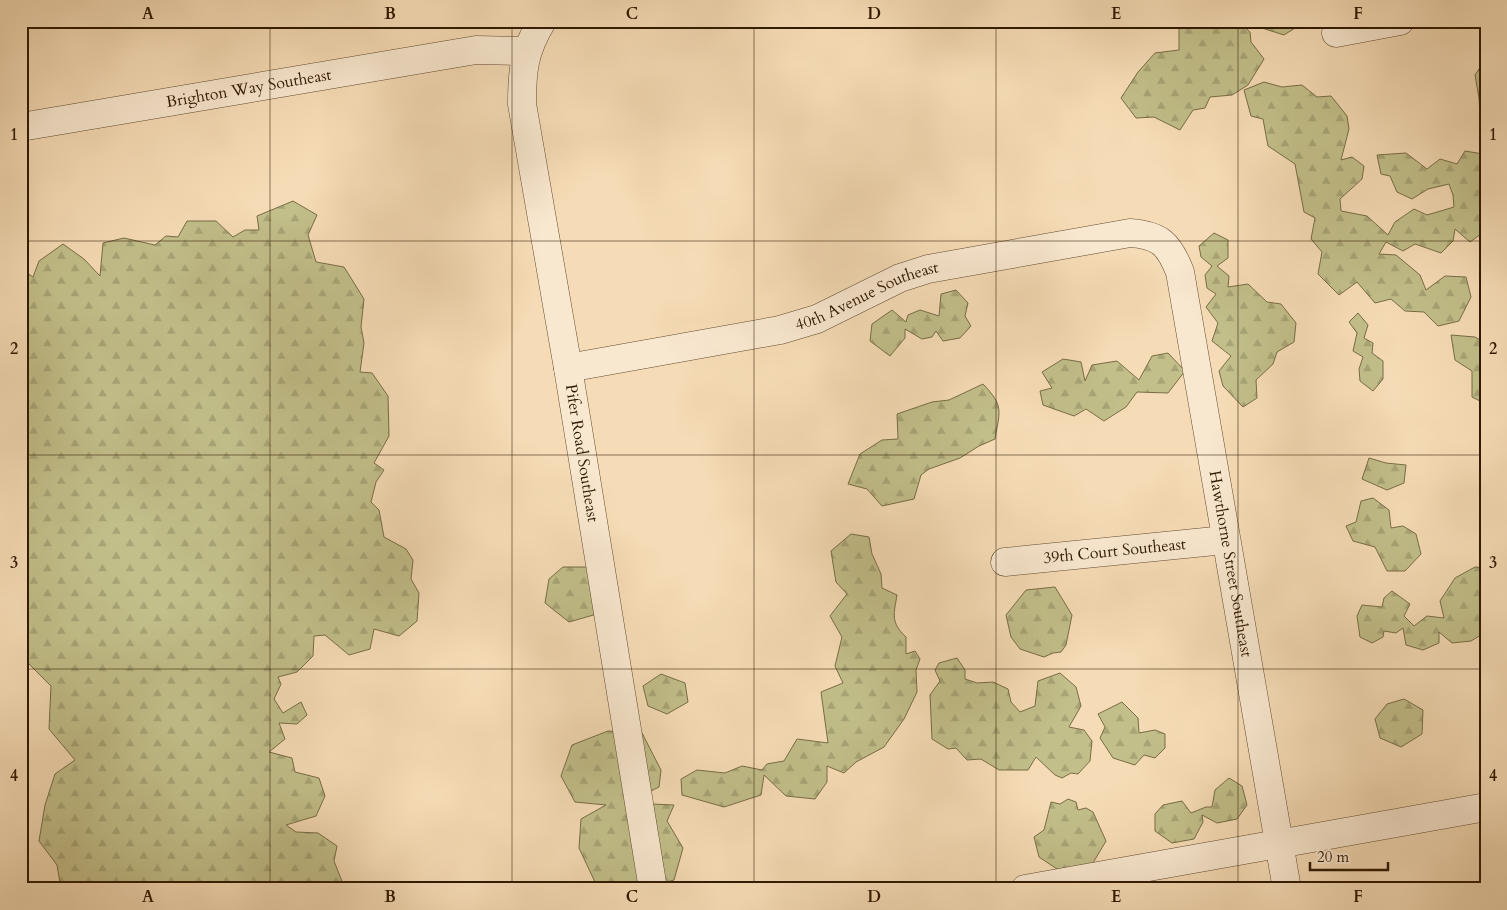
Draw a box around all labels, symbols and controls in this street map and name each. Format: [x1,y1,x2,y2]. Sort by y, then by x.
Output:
text: A [142,3,154,25]
text: B [384,3,396,25]
text: C [626,3,638,25]
text: D [867,3,881,25]
text: E [1111,3,1121,25]
text: F [1353,3,1363,25]
street label: Brighton Way Southeast [164,64,333,113]
text: 1 [10,124,18,146]
text: 1 [1489,124,1497,146]
street label: 40th Avenue Southeast [792,256,940,336]
text: 2 [10,338,18,360]
text: 2 [1489,338,1497,360]
street label: Pifer Road Southeast [560,382,604,524]
street label: Hawthorne Street Southeast [1204,469,1258,659]
street label: 39th Court Southeast [1042,533,1187,569]
text: 3 [10,552,18,574]
text: 3 [1489,552,1497,574]
text: 4 [10,765,18,787]
text: 4 [1489,765,1497,787]
scale bar [1310,840,1387,872]
text: 20 m [1317,847,1349,867]
text: A [142,886,154,908]
text: B [384,886,396,908]
text: C [626,886,638,908]
text: D [867,886,881,908]
text: E [1111,886,1121,908]
text: F [1353,886,1363,908]

